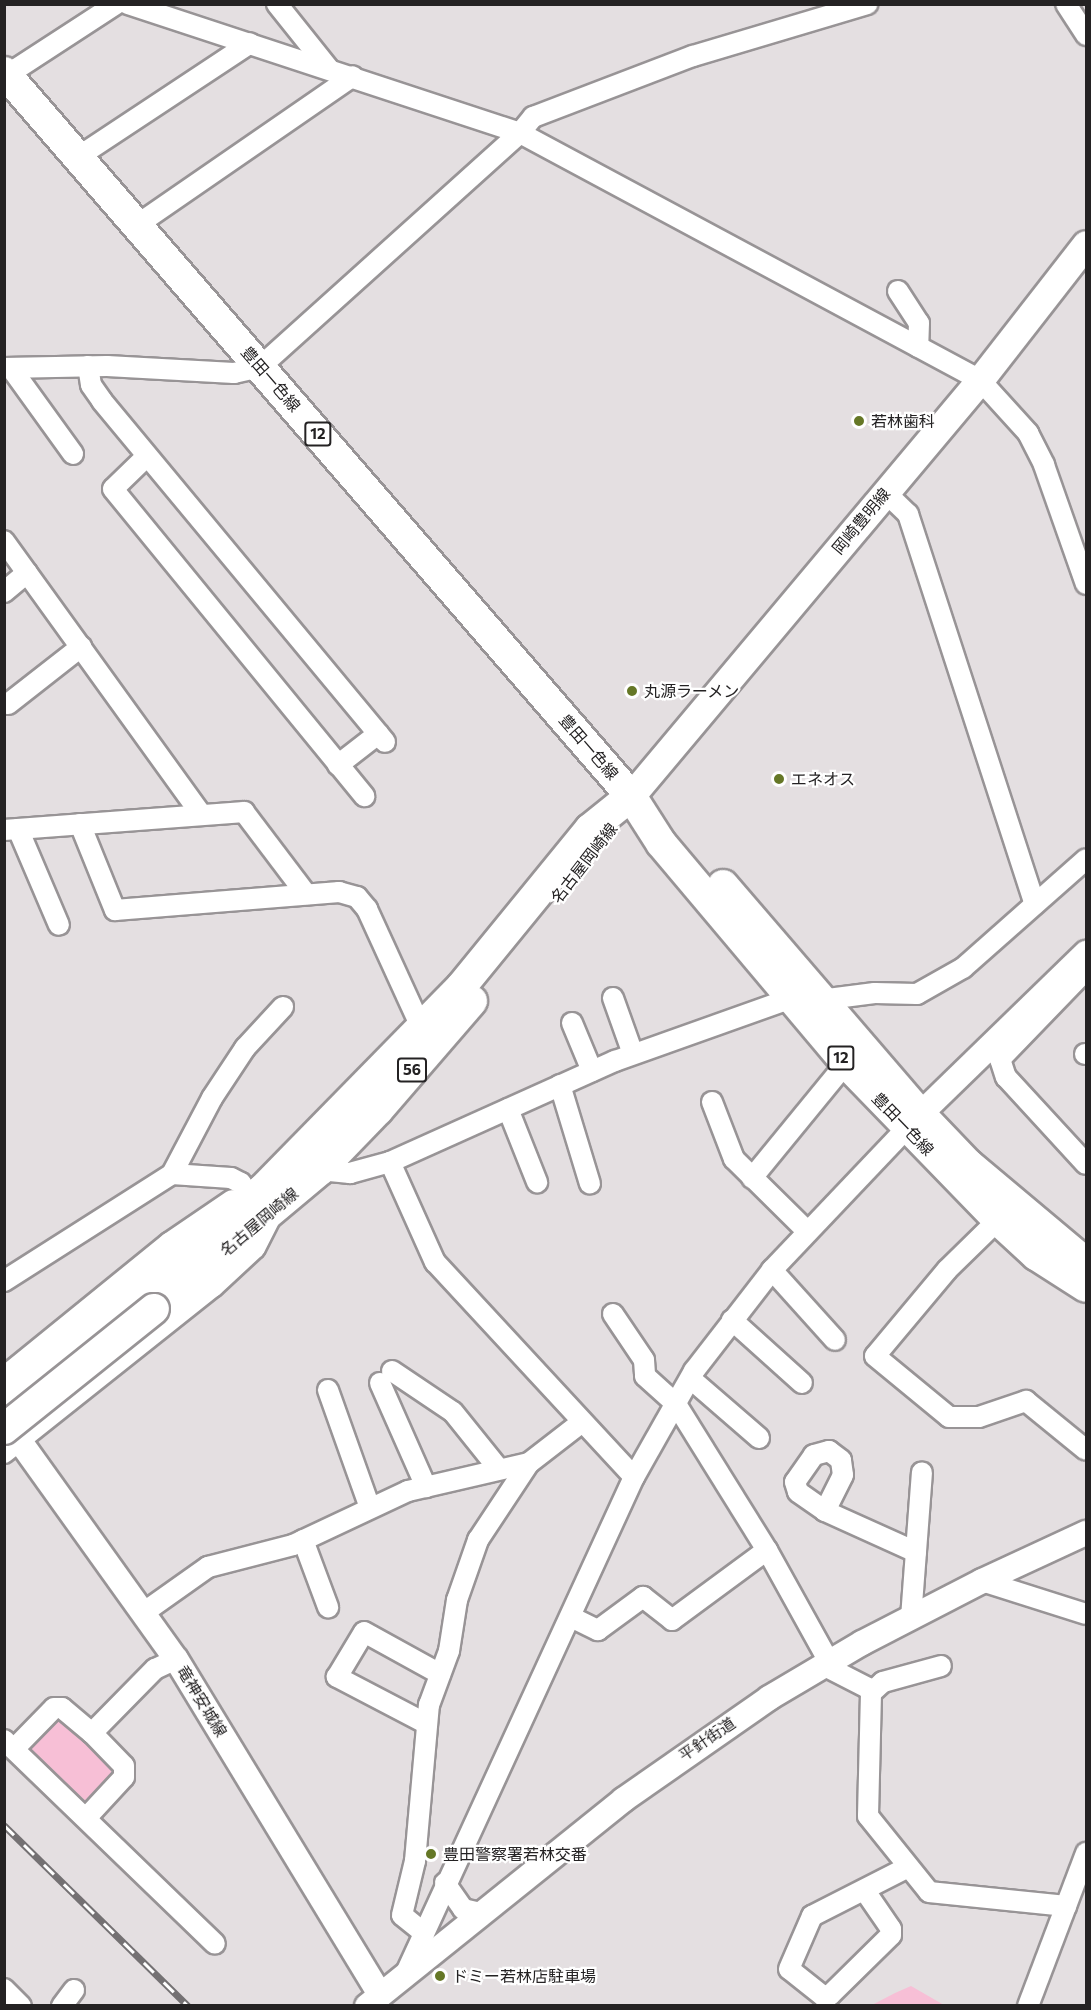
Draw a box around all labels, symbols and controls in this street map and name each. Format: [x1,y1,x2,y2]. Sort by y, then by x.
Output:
street label: 豊田一色線 [238,343,304,415]
place label: 若林歯科 [871,411,935,431]
marker: 若林歯科 [852,414,866,428]
road number: 12 [303,422,333,446]
street label: 岡崎豊明線 [828,484,894,558]
place label: 丸源ラーメン [644,681,740,701]
marker: 丸源ラーメン [625,684,639,698]
street label: 豊田一色線 [556,711,622,783]
place label: エネオス [791,769,855,789]
marker: エネオス [772,772,786,786]
street label: 名古屋岡崎線 [547,819,621,907]
road number: 12 [826,1046,856,1070]
road number: 56 [397,1058,427,1082]
street label: 豊田一色線 [868,1089,938,1159]
street label: 名古屋岡崎線 [216,1184,302,1260]
street label: 竜神安城線 [173,1662,231,1740]
street label: 平針街道 [675,1713,739,1765]
place label: 豊田警察署若林交番 [443,1844,587,1864]
marker: 豊田警察署若林交番 [424,1847,438,1861]
place label: ドミー若林店駐車場 [452,1966,596,1986]
marker: ドミー若林店駐車場 [433,1969,447,1983]

